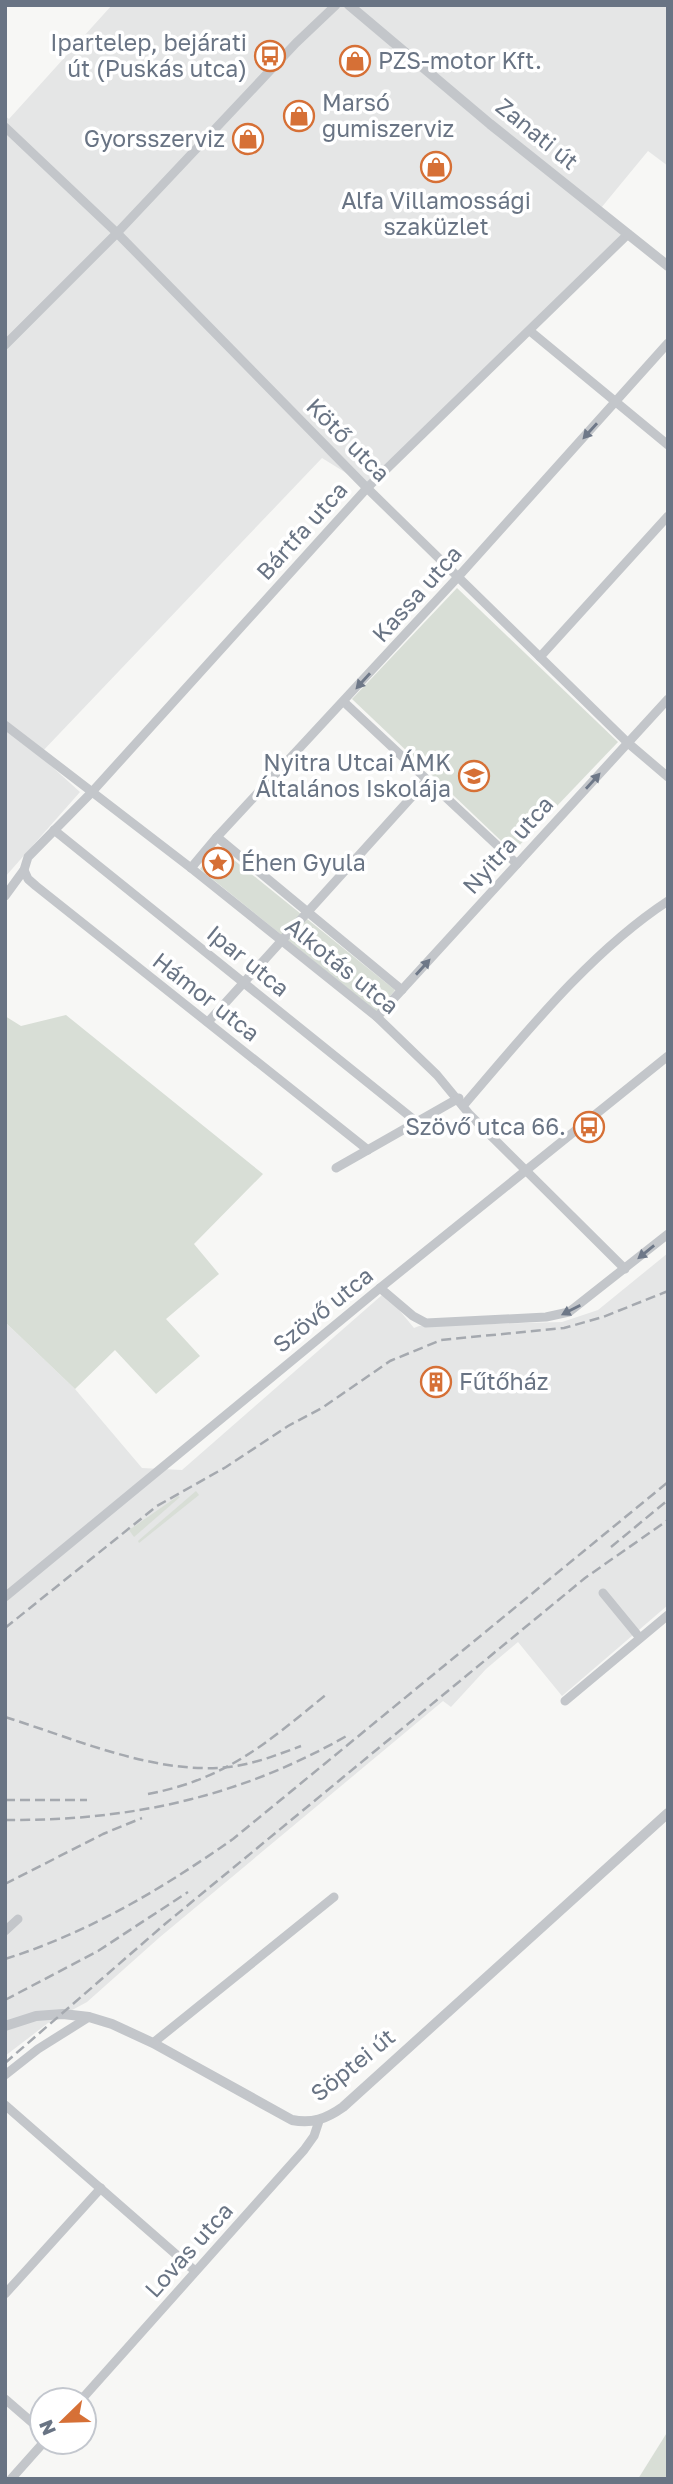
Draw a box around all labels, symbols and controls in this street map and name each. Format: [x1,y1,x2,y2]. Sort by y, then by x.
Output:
place label: Ipartelep, bejárati út (Puskás utca) [50,28,247,82]
bus stop icon: Ipartelep, bejárati út (Puskás utca) [253,39,287,73]
shop icon: PZS-motor Kft. [338,44,372,78]
place label: PZS-motor Kft. [378,46,542,74]
place label: Marsó gumiszerviz [322,88,454,142]
street label: Zanati út [491,92,584,175]
shop icon: Marsó gumiszerviz [282,99,316,133]
shop icon: Gyorsszerviz [231,122,265,156]
place label: Gyorsszerviz [84,124,225,152]
shop icon: Alfa Villamossági szaküzlet [419,150,453,184]
place label: Alfa Villamossági szaküzlet [341,186,531,240]
street label: Kötő utca [301,392,396,487]
one-way arrow [583,422,599,439]
street label: Bártfa utca [250,475,353,585]
street label: Kassa utca [366,539,467,647]
one-way arrow [355,672,371,689]
place label: Nyitra Utcai ÁMK Általános Iskolája [255,748,451,802]
school or university icon: Nyitra Utcai ÁMK Általános Iskolája [457,759,491,793]
one-way arrow [585,772,601,790]
street label: Nyitra utca [456,790,558,899]
place icon: Éhen Gyula [201,846,235,880]
place label: Éhen Gyula [241,848,366,876]
street label: Alkotás utca [280,911,405,1019]
street label: Ipar utca [202,919,295,1002]
street label: Hámor utca [148,946,266,1047]
one-way arrow [415,959,431,976]
bus stop icon: Szövő utca 66. [572,1110,606,1144]
place label: Szövő utca 66. [405,1112,566,1140]
one-way arrow [638,1244,655,1259]
street label: Szövő utca [267,1261,378,1358]
one-way arrow [560,1304,581,1316]
building icon: Fűtőház [419,1365,453,1399]
place label: Fűtőház [459,1367,548,1395]
street label: Söptei út [305,2022,400,2107]
street label: Lovas utca [138,2196,238,2303]
north arrow [28,2386,98,2456]
text: N [33,2417,60,2439]

